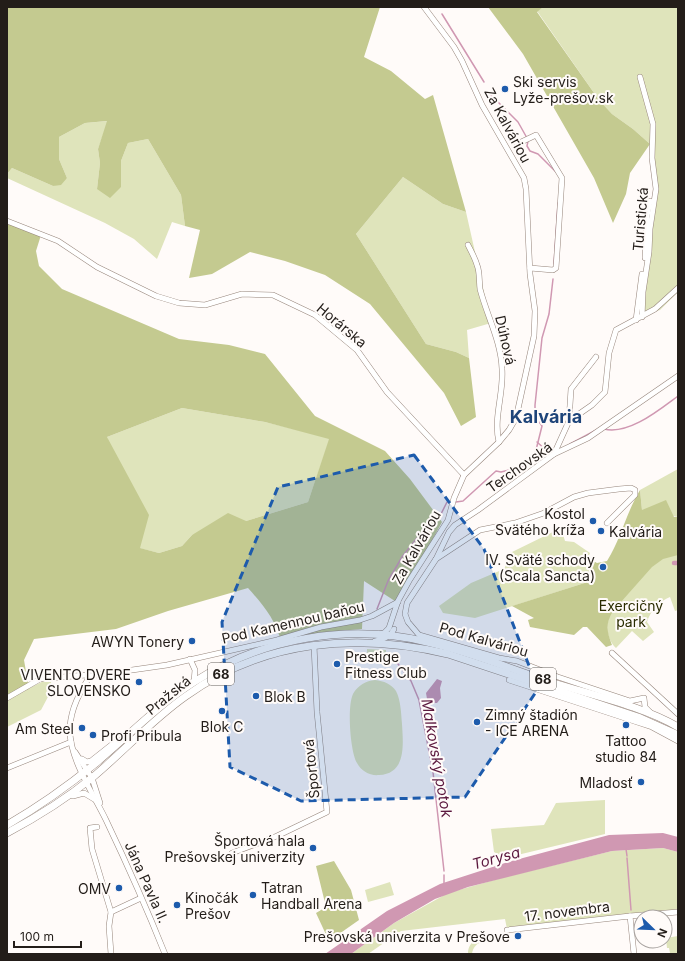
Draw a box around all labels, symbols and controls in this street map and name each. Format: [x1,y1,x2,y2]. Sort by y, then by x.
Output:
place label: Ski servis Lyže-prešov.sk [513,73,614,106]
marker: Ski servis Lyže-prešov.sk [500,84,510,94]
street label: Za Kalváriou [481,85,535,165]
street label: Turistická [629,186,651,252]
street label: Horárska [314,299,370,351]
street label: Dúhová [492,314,520,366]
district label: Kalvária [510,406,582,427]
street label: Terchovská [483,438,555,496]
place label: Kostol Svätého kríža [495,505,585,538]
street label: Za Kalváriou [388,507,444,587]
marker: Kostol Svätého kríža [588,516,598,526]
place label: Kalvária [609,523,662,540]
marker: Kalvária [596,526,606,536]
place label: IV. Sväté schody (Scala Sancta) [485,551,595,584]
marker: IV. Sväté schody (Scala Sancta) [598,562,608,572]
street label: Pod Kamennou baňou [220,597,366,647]
park label: Exercičný park [599,597,663,630]
street label: Pod Kalváriou [438,618,530,660]
place label: AWYN Tonery [91,633,184,650]
marker: AWYN Tonery [187,636,197,646]
place label: Prestige Fitness Club [345,648,427,681]
marker: Prestige Fitness Club [332,659,342,669]
road number: 68 [208,663,234,685]
place label: VIVENTO DVERE SLOVENSKO [21,666,131,699]
road number: 68 [530,668,556,690]
street label: Pražská [142,672,194,718]
marker: VIVENTO DVERE SLOVENSKO [134,677,144,687]
place label: Blok B [264,688,306,705]
marker: Blok B [251,691,261,701]
water label: Malkovský potok [417,697,457,820]
marker: Blok C [217,706,227,716]
place label: Zimný štadión - ICE ARENA [485,706,578,739]
marker: Zimný štadión - ICE ARENA [472,717,482,727]
place label: Blok C [201,718,243,735]
place label: Am Steel [15,720,74,737]
marker: Tattoo studio 84 [621,720,631,730]
marker: Am Steel [77,723,87,733]
place label: Profi Pribula [101,727,182,744]
marker: Profi Pribula [88,730,98,740]
place label: Tattoo studio 84 [595,732,657,765]
street label: Športová [299,738,323,800]
place label: Mladosť [579,774,633,791]
marker: Mladosť [636,777,646,787]
place label: Športová hala Prešovskej univerzity [164,832,305,865]
street label: Jána Pavla II. [122,839,172,925]
water label: Torysa [470,842,522,874]
marker: Športová hala Prešovskej univerzity [308,843,318,853]
place label: Tatran Handball Arena [261,879,362,912]
place label: OMV [78,880,111,897]
marker: OMV [114,883,124,893]
place label: Kinočák Prešov [185,889,239,922]
marker: Tatran Handball Arena [248,890,258,900]
street label: 17. novembra [523,897,611,925]
marker: Kinočák Prešov [172,900,182,910]
north arrow [633,909,673,949]
scale bar [14,923,81,949]
text: N [654,926,670,940]
place label: Prešovská univerzita v Prešove [304,928,510,945]
text: 100 m [20,929,54,944]
marker: Prešovská univerzita v Prešove [513,931,523,941]

